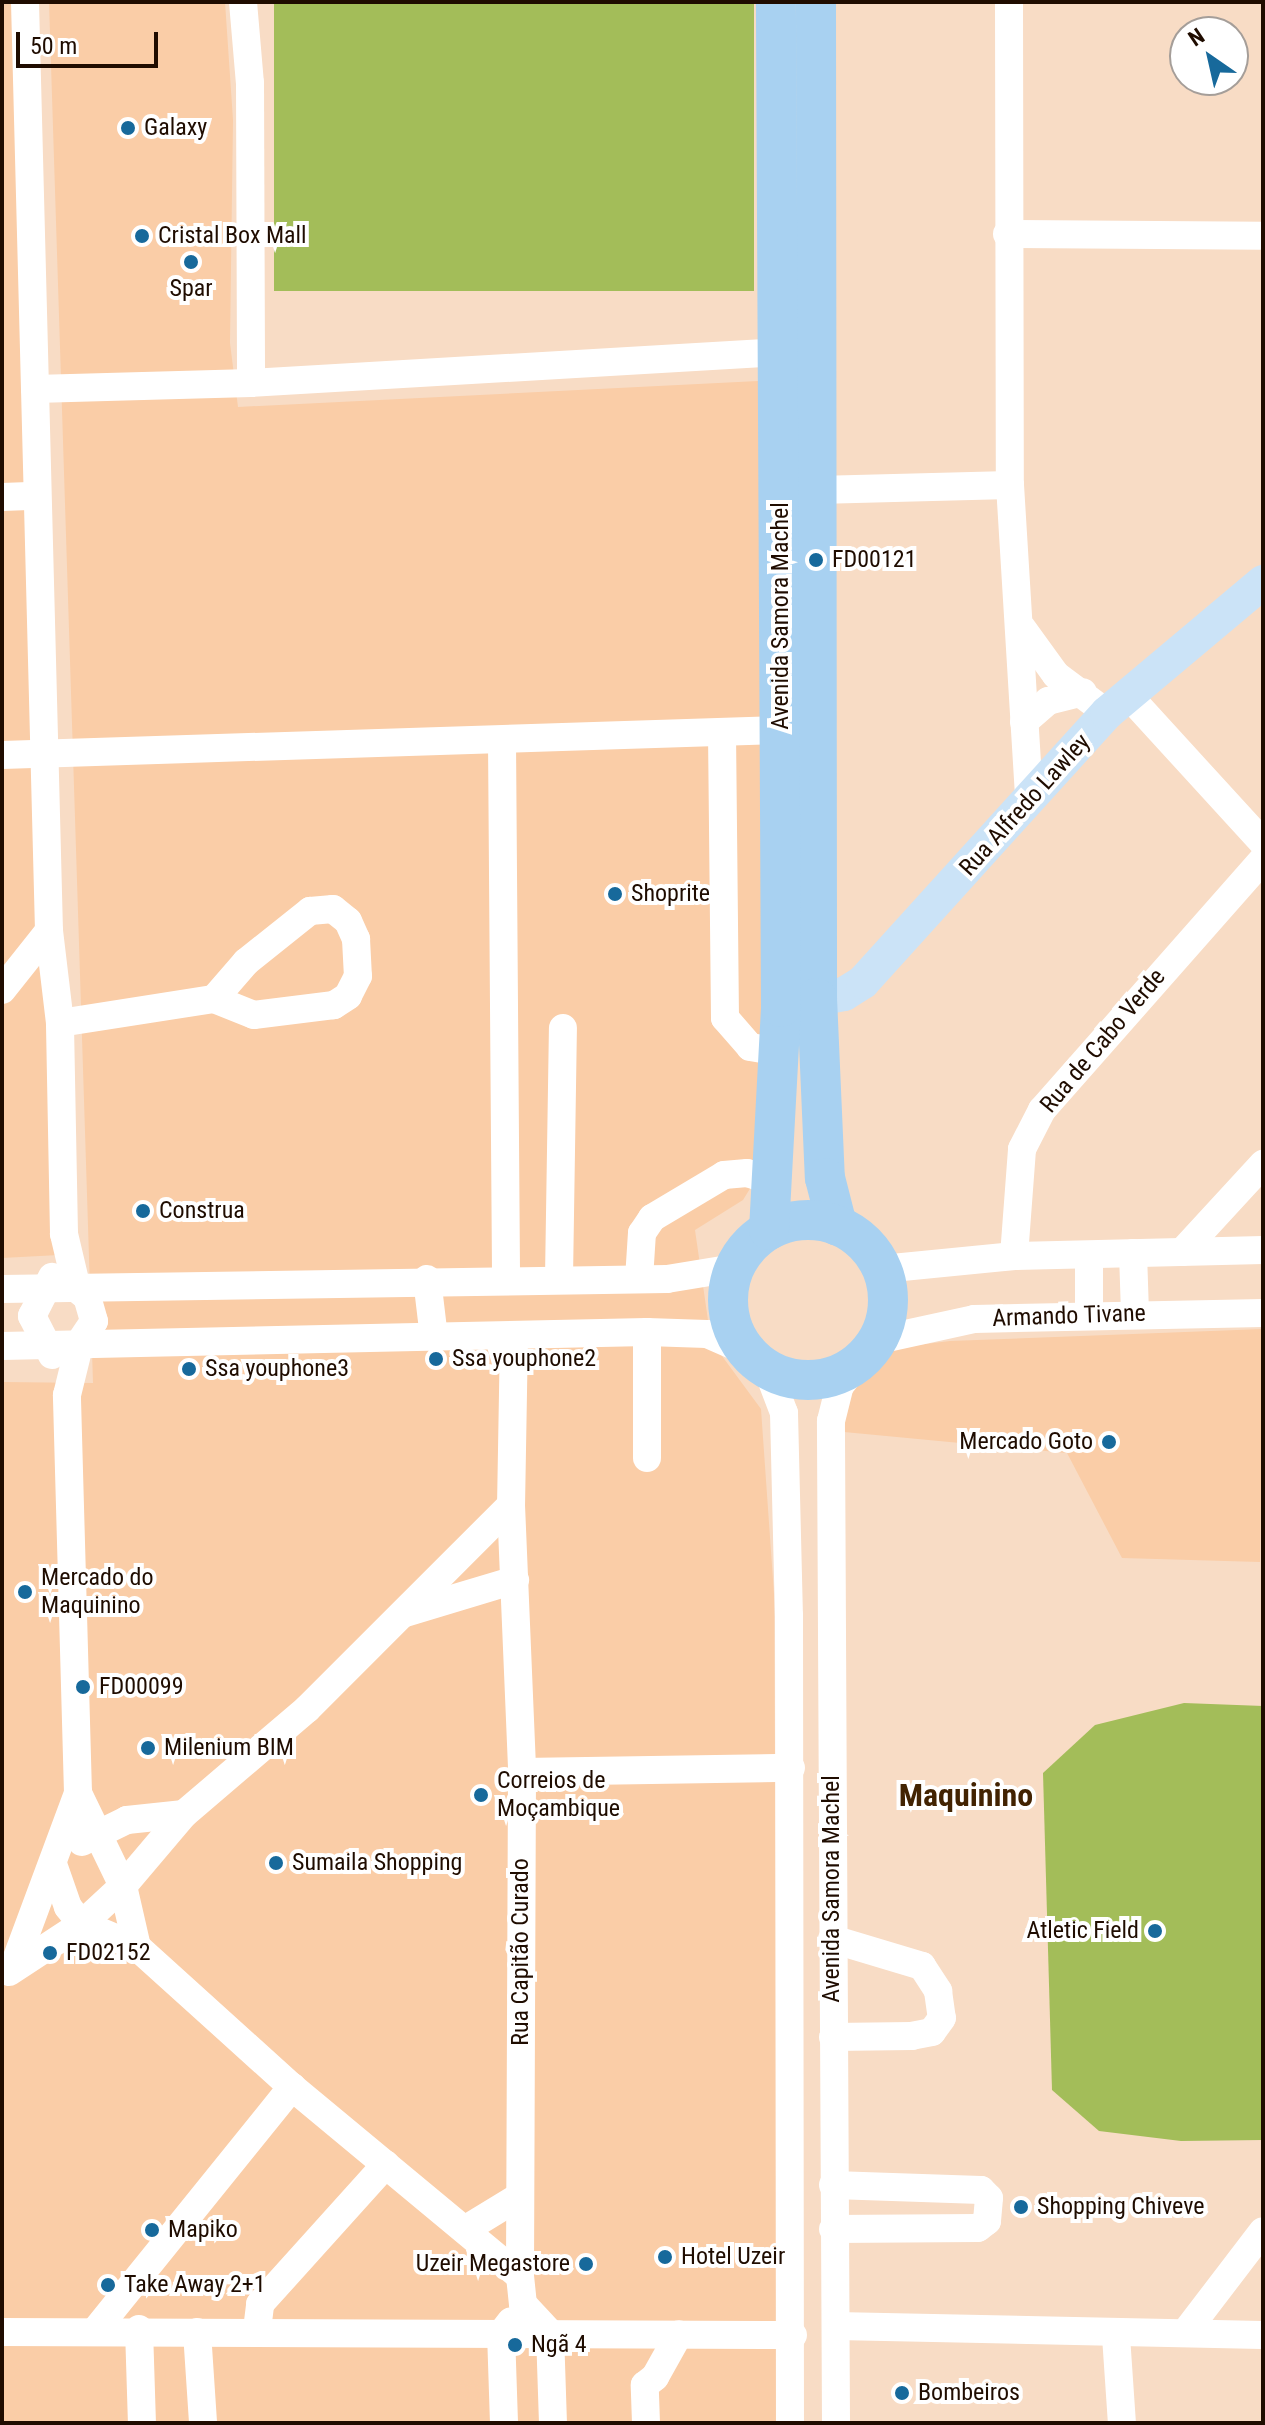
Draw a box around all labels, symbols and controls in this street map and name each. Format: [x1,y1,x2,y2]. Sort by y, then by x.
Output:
scale bar [20,16,162,66]
north arrow [1169,16,1249,96]
text: N [1184,23,1209,51]
text: 50 m [30,32,77,60]
place label: Galaxy [144,114,207,142]
marker: Galaxy [119,119,137,137]
place label: Cristal Box Mall [158,222,307,250]
marker: Cristal Box Mall [133,227,151,245]
marker: Spar [182,253,200,271]
place label: Spar [169,275,213,303]
street label: Avenida Samora Machel [767,502,795,730]
place label: FD00121 [832,546,916,574]
marker: FD00121 [807,551,825,569]
street label: Rua Alfredo Lawley [954,728,1096,882]
place label: Shoprite [631,880,710,908]
marker: Shoprite [606,885,624,903]
street label: Rua de Cabo Verde [1034,963,1172,1119]
place label: Construa [159,1197,245,1225]
marker: Construa [134,1202,152,1220]
street label: Armando Tivane [991,1299,1147,1333]
place label: Ssa youphone2 [452,1345,596,1373]
marker: Ssa youphone2 [427,1350,445,1368]
place label: Ssa youphone3 [205,1355,349,1383]
marker: Ssa youphone3 [180,1360,198,1378]
place label: Mercado Goto [959,1428,1093,1456]
marker: Mercado Goto [1100,1433,1118,1451]
place label: Mercado do Maquinino [41,1564,153,1620]
marker: Mercado do Maquinino [16,1583,34,1601]
place label: FD00099 [99,1673,183,1701]
marker: FD00099 [74,1678,92,1696]
place label: Milenium BIM [164,1734,294,1762]
marker: Milenium BIM [139,1739,157,1757]
place label: Correios de Moçambique [497,1767,620,1823]
street label: Avenida Samora Machel [818,1775,846,2003]
district label: Maquinino [899,1776,1033,1814]
marker: Correios de Moçambique [472,1786,490,1804]
place label: Sumaila Shopping [292,1849,462,1877]
marker: Sumaila Shopping [267,1854,285,1872]
street label: Rua Capitão Curado [507,1858,535,2046]
place label: Atletic Field [1027,1917,1139,1945]
marker: Atletic Field [1146,1922,1164,1940]
place label: FD02152 [66,1939,150,1967]
marker: FD02152 [41,1944,59,1962]
place label: Shopping Chiveve [1037,2193,1205,2221]
marker: Shopping Chiveve [1012,2198,1030,2216]
place label: Mapiko [168,2216,238,2244]
marker: Mapiko [143,2221,161,2239]
place label: Hotel Uzeir [681,2243,785,2271]
marker: Hotel Uzeir [656,2248,674,2266]
place label: Uzeir Megastore [416,2250,570,2278]
marker: Uzeir Megastore [577,2255,595,2273]
place label: Take Away 2+1 [124,2271,266,2299]
marker: Take Away 2+1 [99,2276,117,2294]
place label: Ngã 4 [531,2331,587,2359]
marker: Ngã 4 [506,2336,524,2354]
place label: Bombeiros [918,2379,1020,2407]
marker: Bombeiros [893,2384,911,2402]

